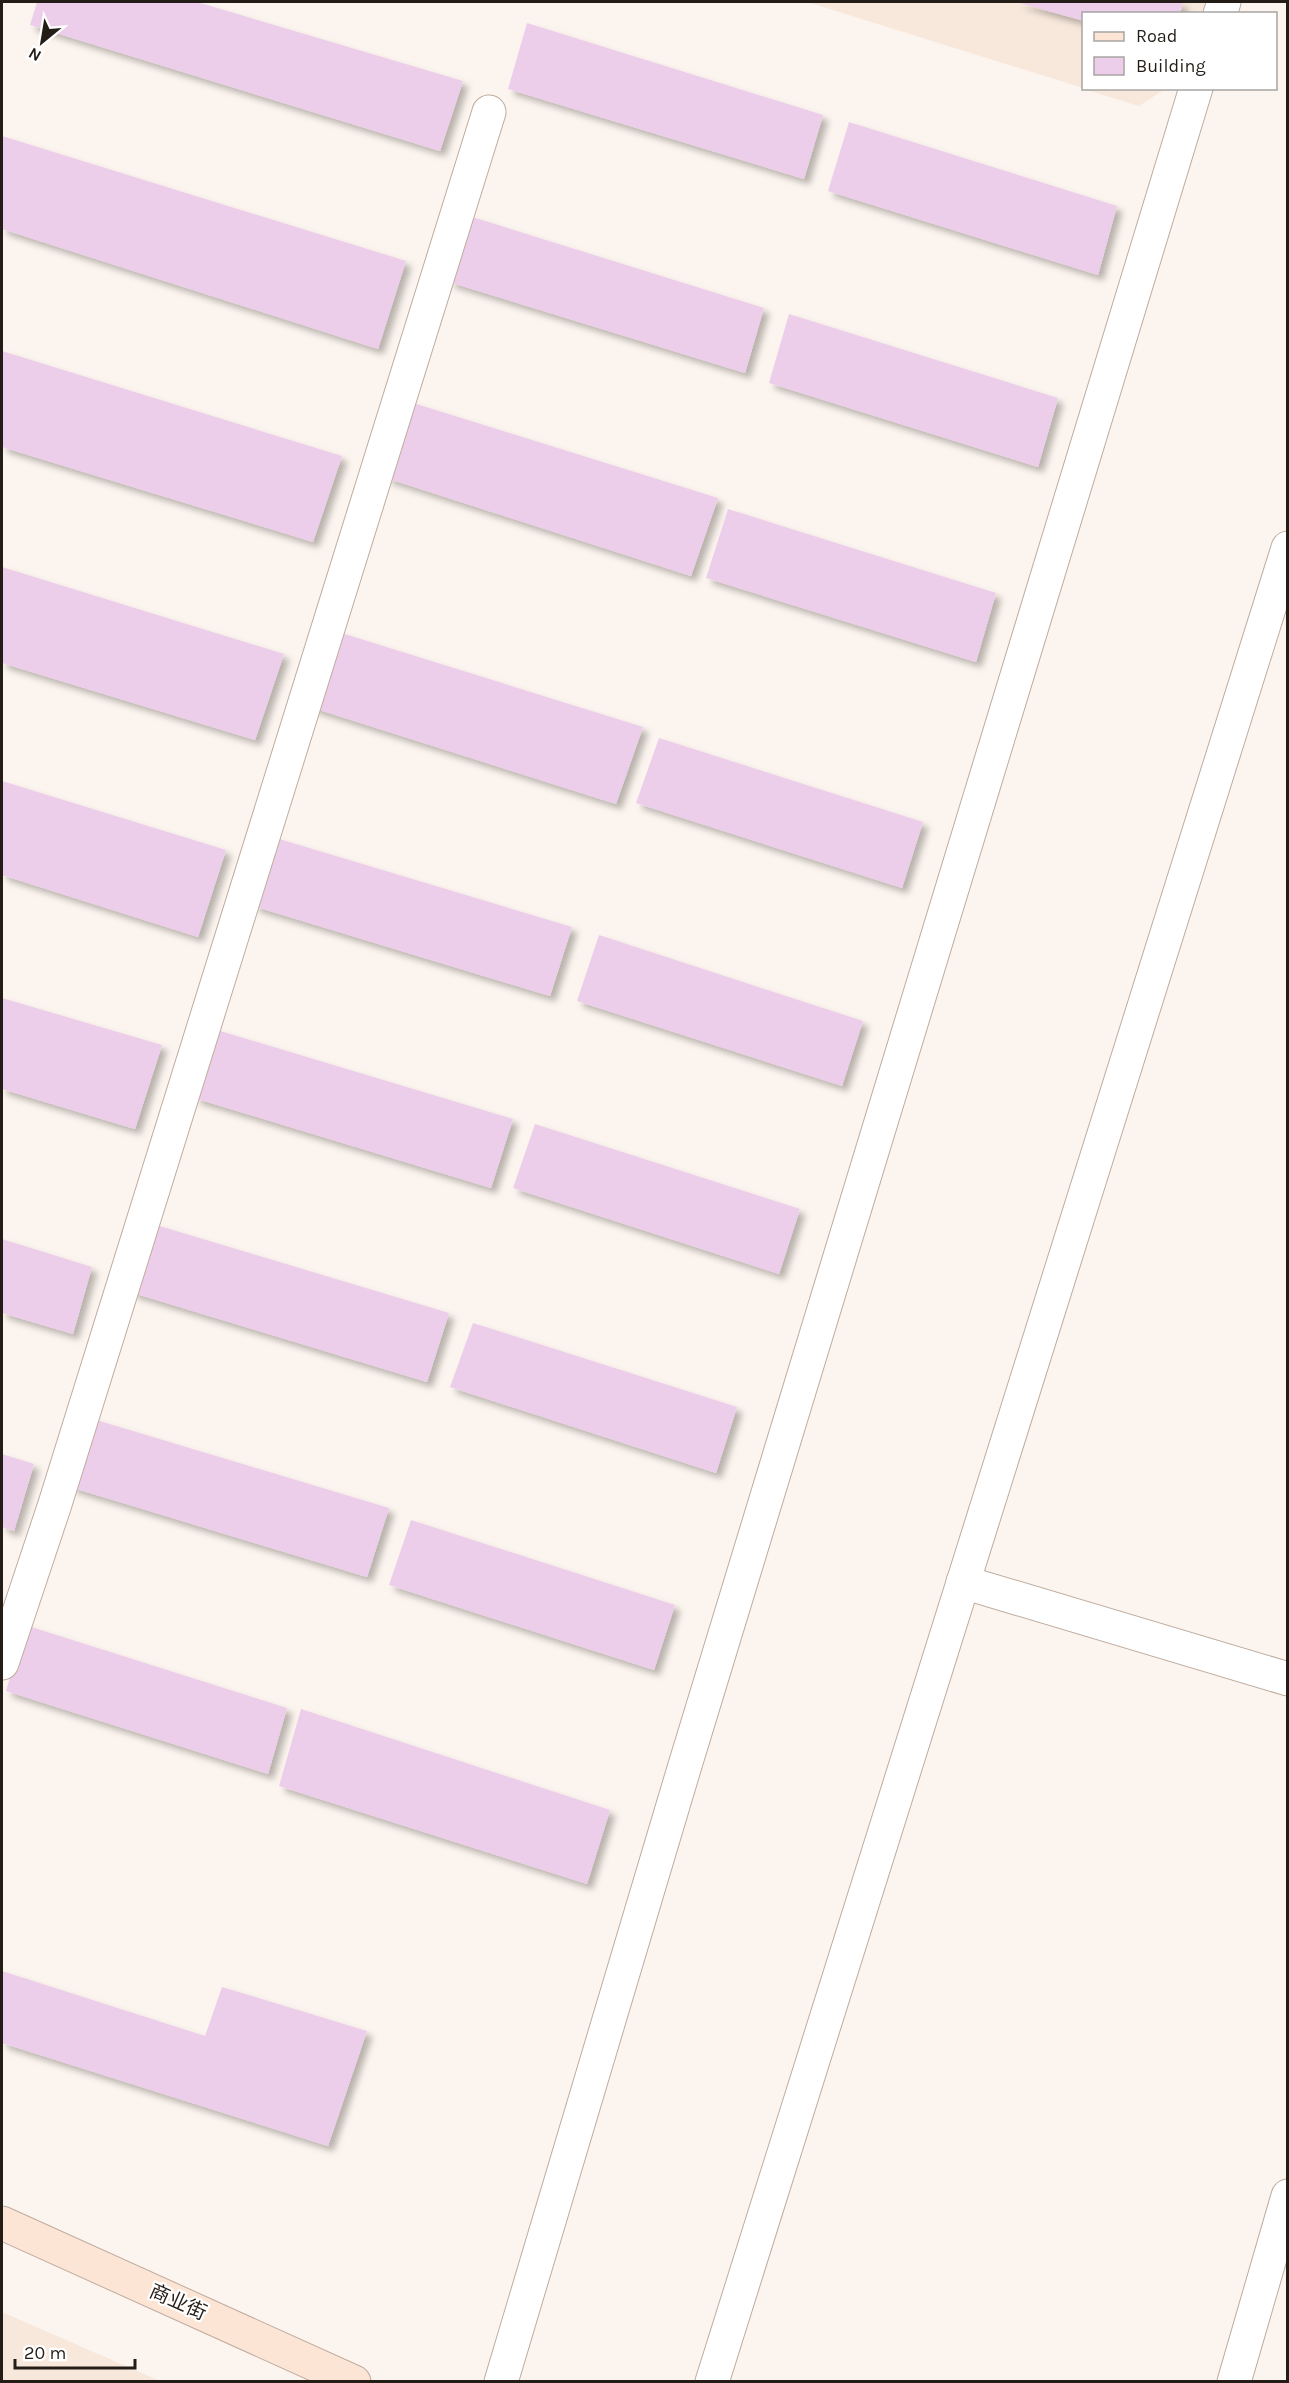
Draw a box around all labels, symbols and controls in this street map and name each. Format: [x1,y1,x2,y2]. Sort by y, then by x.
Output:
north arrow [12,12,72,72]
legend [1082,12,1277,90]
text: Road [1136,25,1177,47]
text: N [25,43,44,66]
text: Building [1136,55,1206,77]
street label: 商业街 [146,2279,210,2325]
scale bar [15,2332,135,2370]
text: 20 m [24,2342,66,2364]

